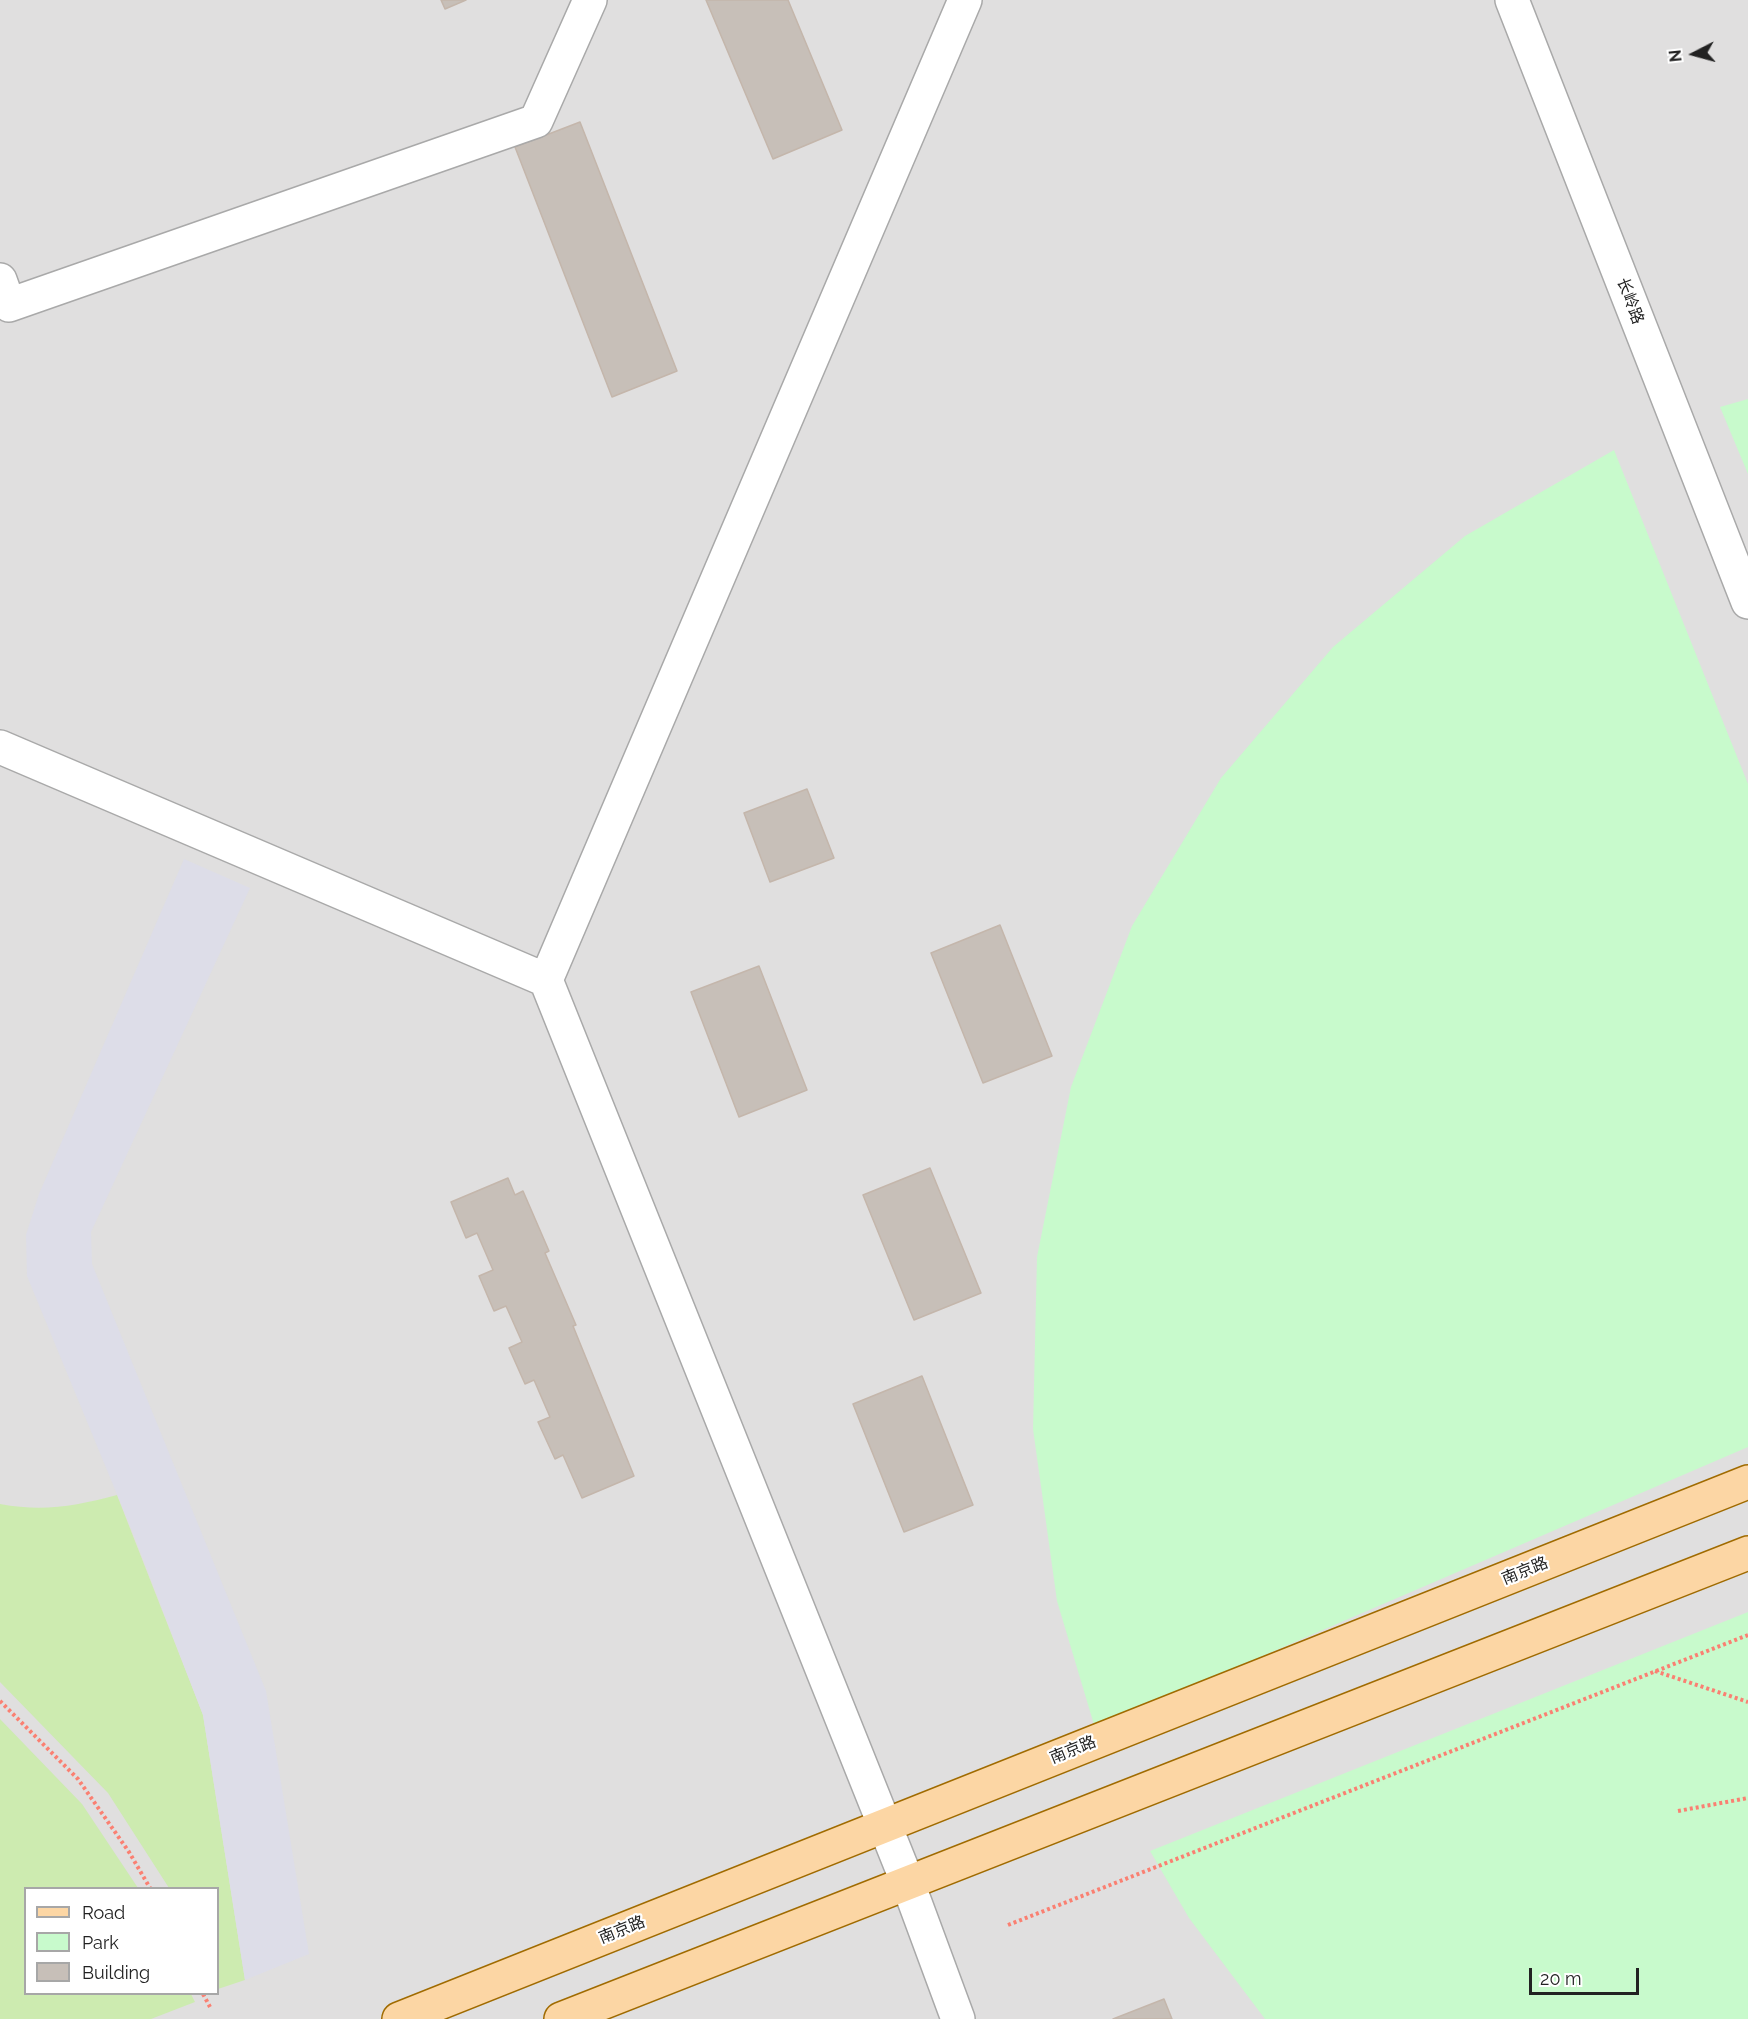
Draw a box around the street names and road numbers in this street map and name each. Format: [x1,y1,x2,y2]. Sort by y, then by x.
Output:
street label: 长岭路 [1612,275,1648,327]
street label: 南京路 [1499,1553,1551,1589]
street label: 南京路 [1047,1732,1099,1768]
street label: 南京路 [596,1912,648,1948]

